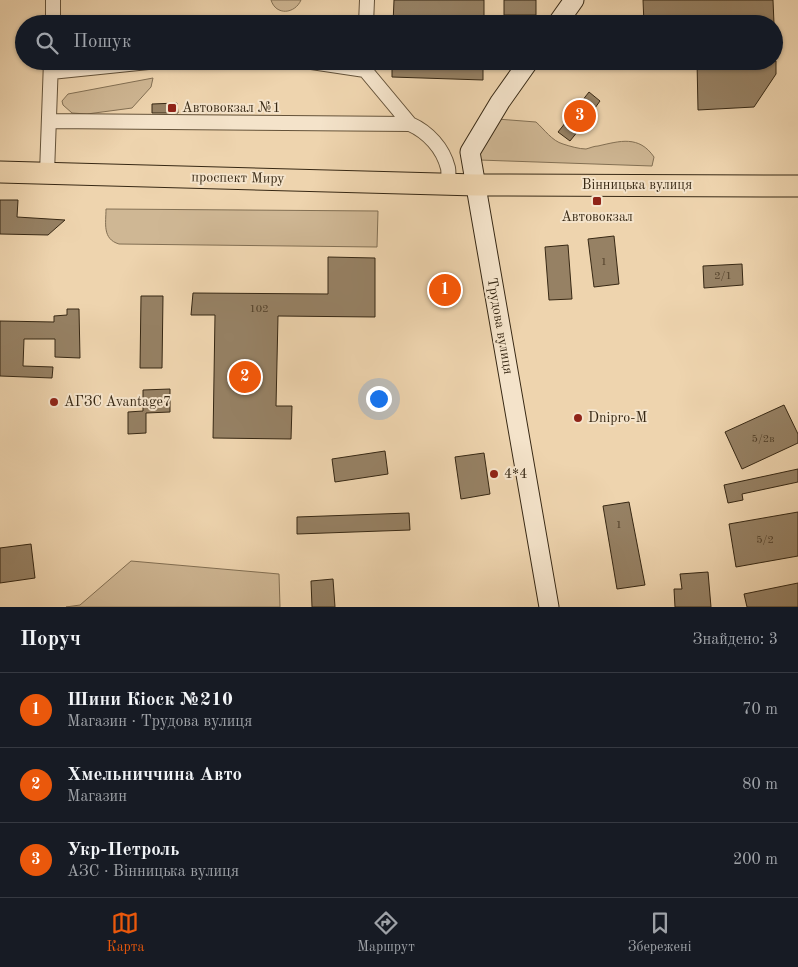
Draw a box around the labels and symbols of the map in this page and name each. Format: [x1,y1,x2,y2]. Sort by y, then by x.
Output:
pin: 3 [564,97,596,135]
place label: Автовокзал №1 [182,101,281,115]
marker: Автовокзал №1 [166,102,178,114]
street label: проспект Миру [191,170,285,186]
street label: Вінницька вулиця [582,178,692,192]
marker: Автовокзал [591,195,603,207]
place label: Автовокзал [561,210,633,224]
house number: 1 [601,257,607,268]
pin: 1 [429,271,461,309]
house number: 2/1 [714,271,732,282]
street label: Трудова вулиця [485,277,515,375]
house number: 102 [249,304,269,315]
pin: 2 [229,358,261,396]
your location [366,386,392,412]
place label: АГЗС Avantage7 [64,395,171,409]
marker: АГЗС Avantage7 [48,396,60,408]
place label: Dnipro-M [588,411,647,425]
marker: Dnipro-M [572,412,584,424]
house number: 5/2в [752,434,775,445]
place label: 4*4 [504,467,527,481]
marker: 4*4 [488,468,500,480]
house number: 1 [616,520,622,531]
house number: 5/2 [756,535,774,546]

